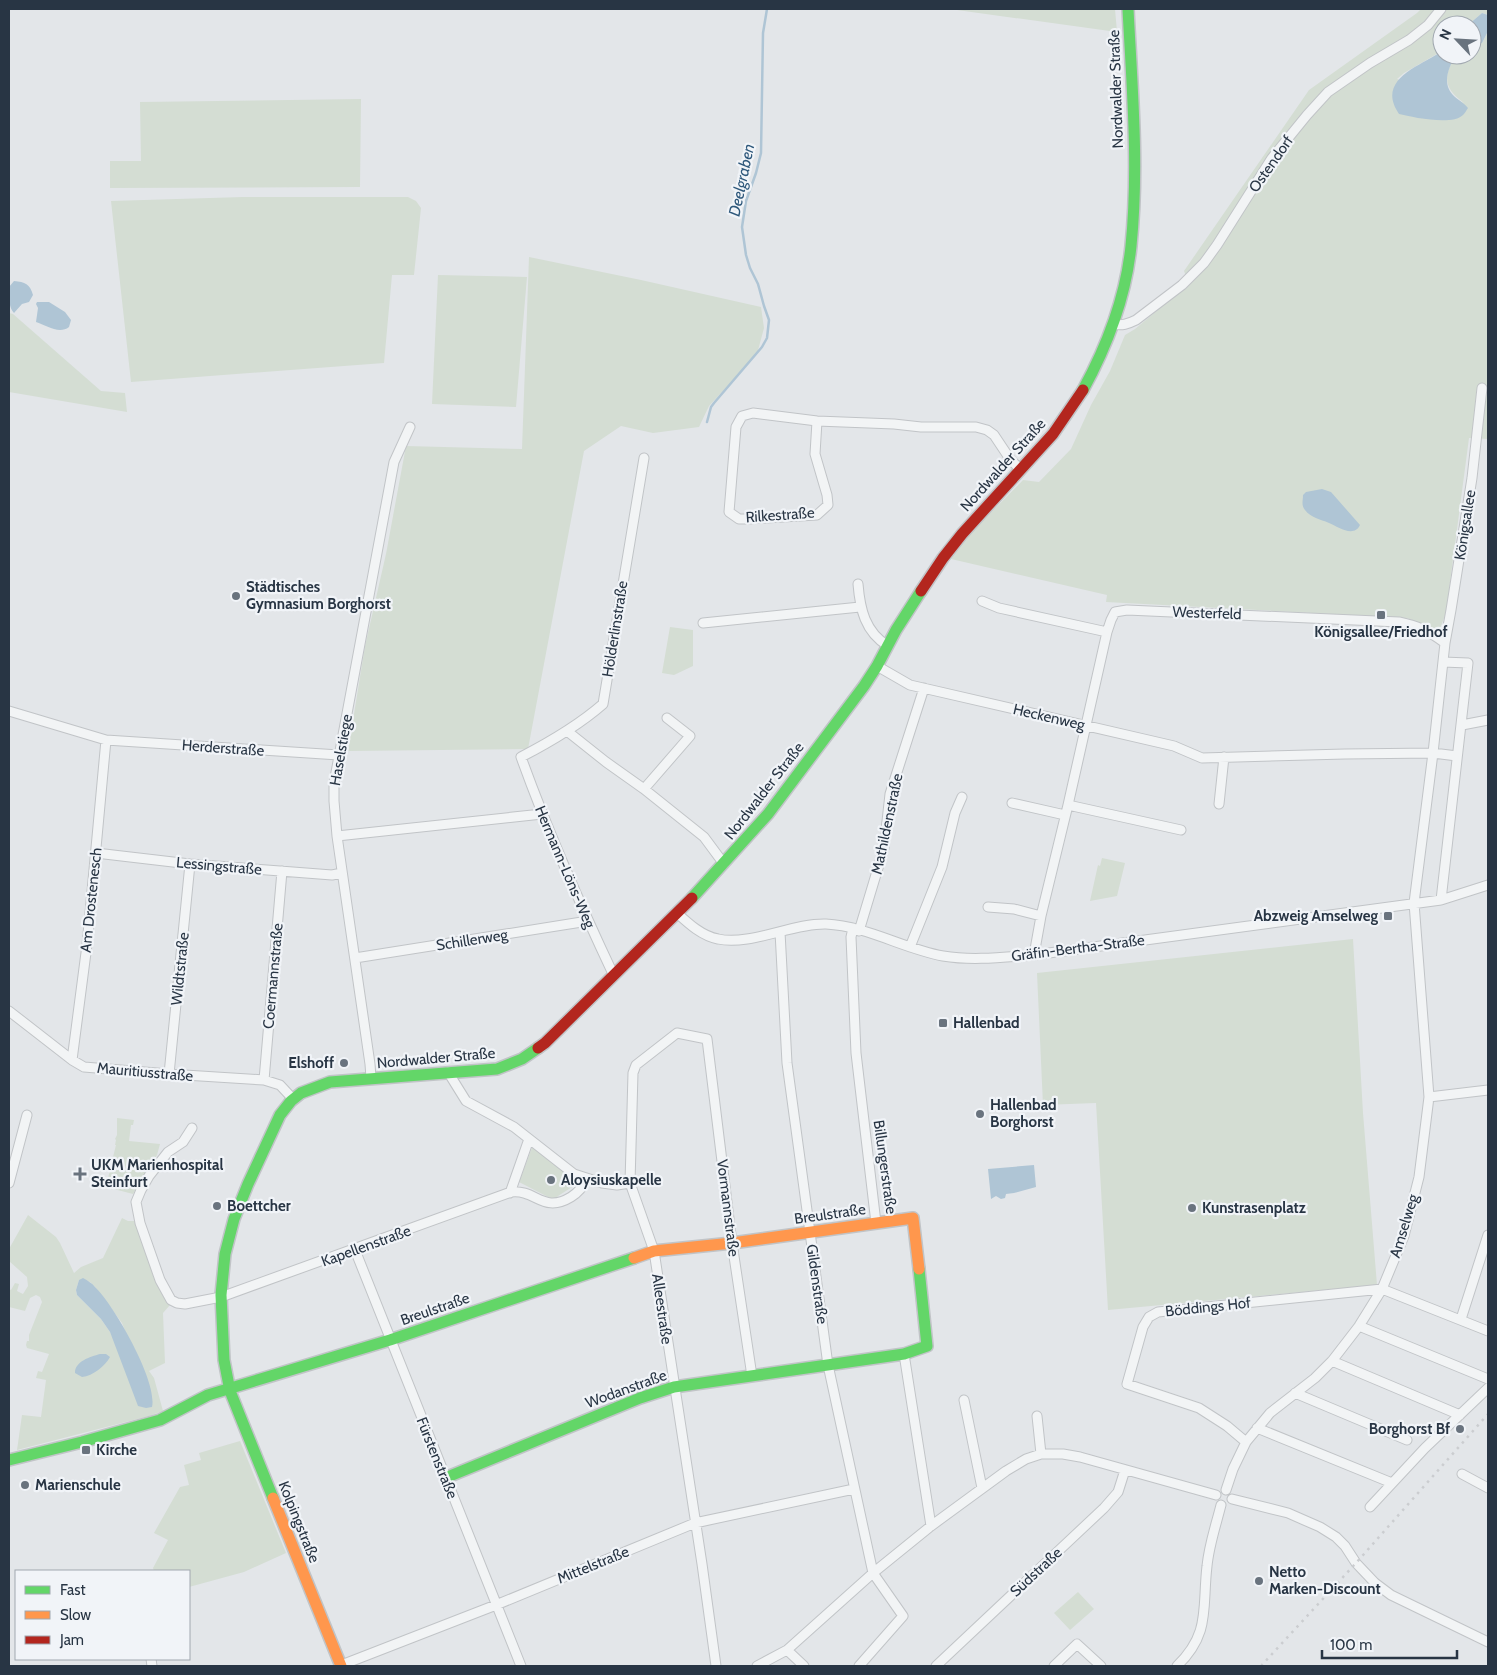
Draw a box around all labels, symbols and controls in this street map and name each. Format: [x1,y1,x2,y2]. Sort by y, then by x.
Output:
north arrow [1432,15,1482,65]
text: N [1435,26,1455,43]
street label: Nordwalder Straße [1105,29,1127,149]
street label: Ostendorf [1245,132,1297,196]
water label: Deelgraben [725,142,758,218]
street label: Nordwalder Straße [957,415,1050,515]
street label: Königsallee [1451,488,1479,561]
street label: Rilkestraße [745,504,815,526]
place label: Städtisches Gymnasium Borghorst [246,578,391,613]
street label: Hölderlinstraße [598,579,632,678]
marker: Städtisches Gymnasium Borghorst [230,590,242,602]
street label: Westerfeld [1172,603,1242,623]
marker: Königsallee/Friedhof [1375,609,1387,621]
place label: Königsallee/Friedhof [1314,623,1448,641]
street label: Heckenweg [1011,700,1087,734]
street label: Haselstiege [326,713,356,787]
street label: Herderstraße [181,736,265,760]
street label: Nordwalder Straße [720,738,808,843]
street label: Mathildenstraße [868,772,907,876]
street label: Hermann-Löns-Weg [531,803,599,932]
street label: Am Drostenesch [77,847,105,953]
street label: Lessingstraße [175,853,263,879]
place label: Abzweig Amselweg [1254,907,1378,925]
marker: Abzweig Amselweg [1382,910,1394,922]
street label: Coermannstraße [259,922,287,1030]
street label: Schillerweg [435,925,510,955]
street label: Wildtstraße [167,931,193,1006]
street label: Gräfin-Bertha-Straße [1010,931,1146,965]
place label: Hallenbad [953,1014,1020,1032]
marker: Hallenbad [937,1017,949,1029]
street label: Nordwalder Straße [376,1044,496,1072]
place label: Elshoff [288,1054,334,1072]
marker: Elshoff [338,1057,350,1069]
street label: Mauritiusstraße [96,1059,194,1085]
place label: Hallenbad Borghorst [990,1096,1057,1131]
marker: Hallenbad Borghorst [974,1108,986,1120]
street label: Billungerstraße [870,1119,901,1215]
place label: UKM Marienhospital Steinfurt [91,1156,223,1191]
street label: Vormannstraße [713,1158,743,1258]
marker: UKM Marienhospital Steinfurt [73,1167,87,1181]
place label: Aloysiuskapelle [561,1171,662,1189]
marker: Aloysiuskapelle [545,1174,557,1186]
street label: Amselweg [1386,1191,1422,1260]
place label: Boettcher [227,1197,291,1215]
place label: Kunstrasenplatz [1202,1199,1306,1217]
marker: Boettcher [211,1200,223,1212]
street label: Breulstraße [793,1200,867,1228]
marker: Kunstrasenplatz [1186,1202,1198,1214]
street label: Kapellenstraße [319,1221,414,1271]
street label: Gildenstraße [802,1243,832,1325]
street label: Alleestraße [648,1273,676,1346]
street label: Breulstraße [398,1289,472,1329]
street label: Böddings Hof [1164,1294,1252,1320]
street label: Wodanstraße [583,1366,669,1412]
street label: Fürstenstraße [412,1415,462,1502]
place label: Borghorst Bf [1369,1420,1450,1438]
marker: Borghorst Bf [1454,1423,1466,1435]
place label: Kirche [96,1441,137,1459]
marker: Kirche [80,1444,92,1456]
place label: Marienschule [35,1476,121,1494]
marker: Marienschule [19,1479,31,1491]
street label: Kolpingstraße [274,1479,324,1566]
street label: Mittelstraße [554,1542,632,1588]
street label: Südstraße [1006,1543,1066,1600]
place label: Netto Marken-Discount [1269,1563,1381,1598]
legend [15,1570,190,1660]
marker: Netto Marken-Discount [1253,1575,1265,1587]
text: Fast [60,1581,85,1599]
text: Slow [60,1606,91,1624]
scale bar [1322,1628,1457,1660]
text: Jam [59,1631,84,1649]
text: 100 m [1330,1636,1372,1654]

